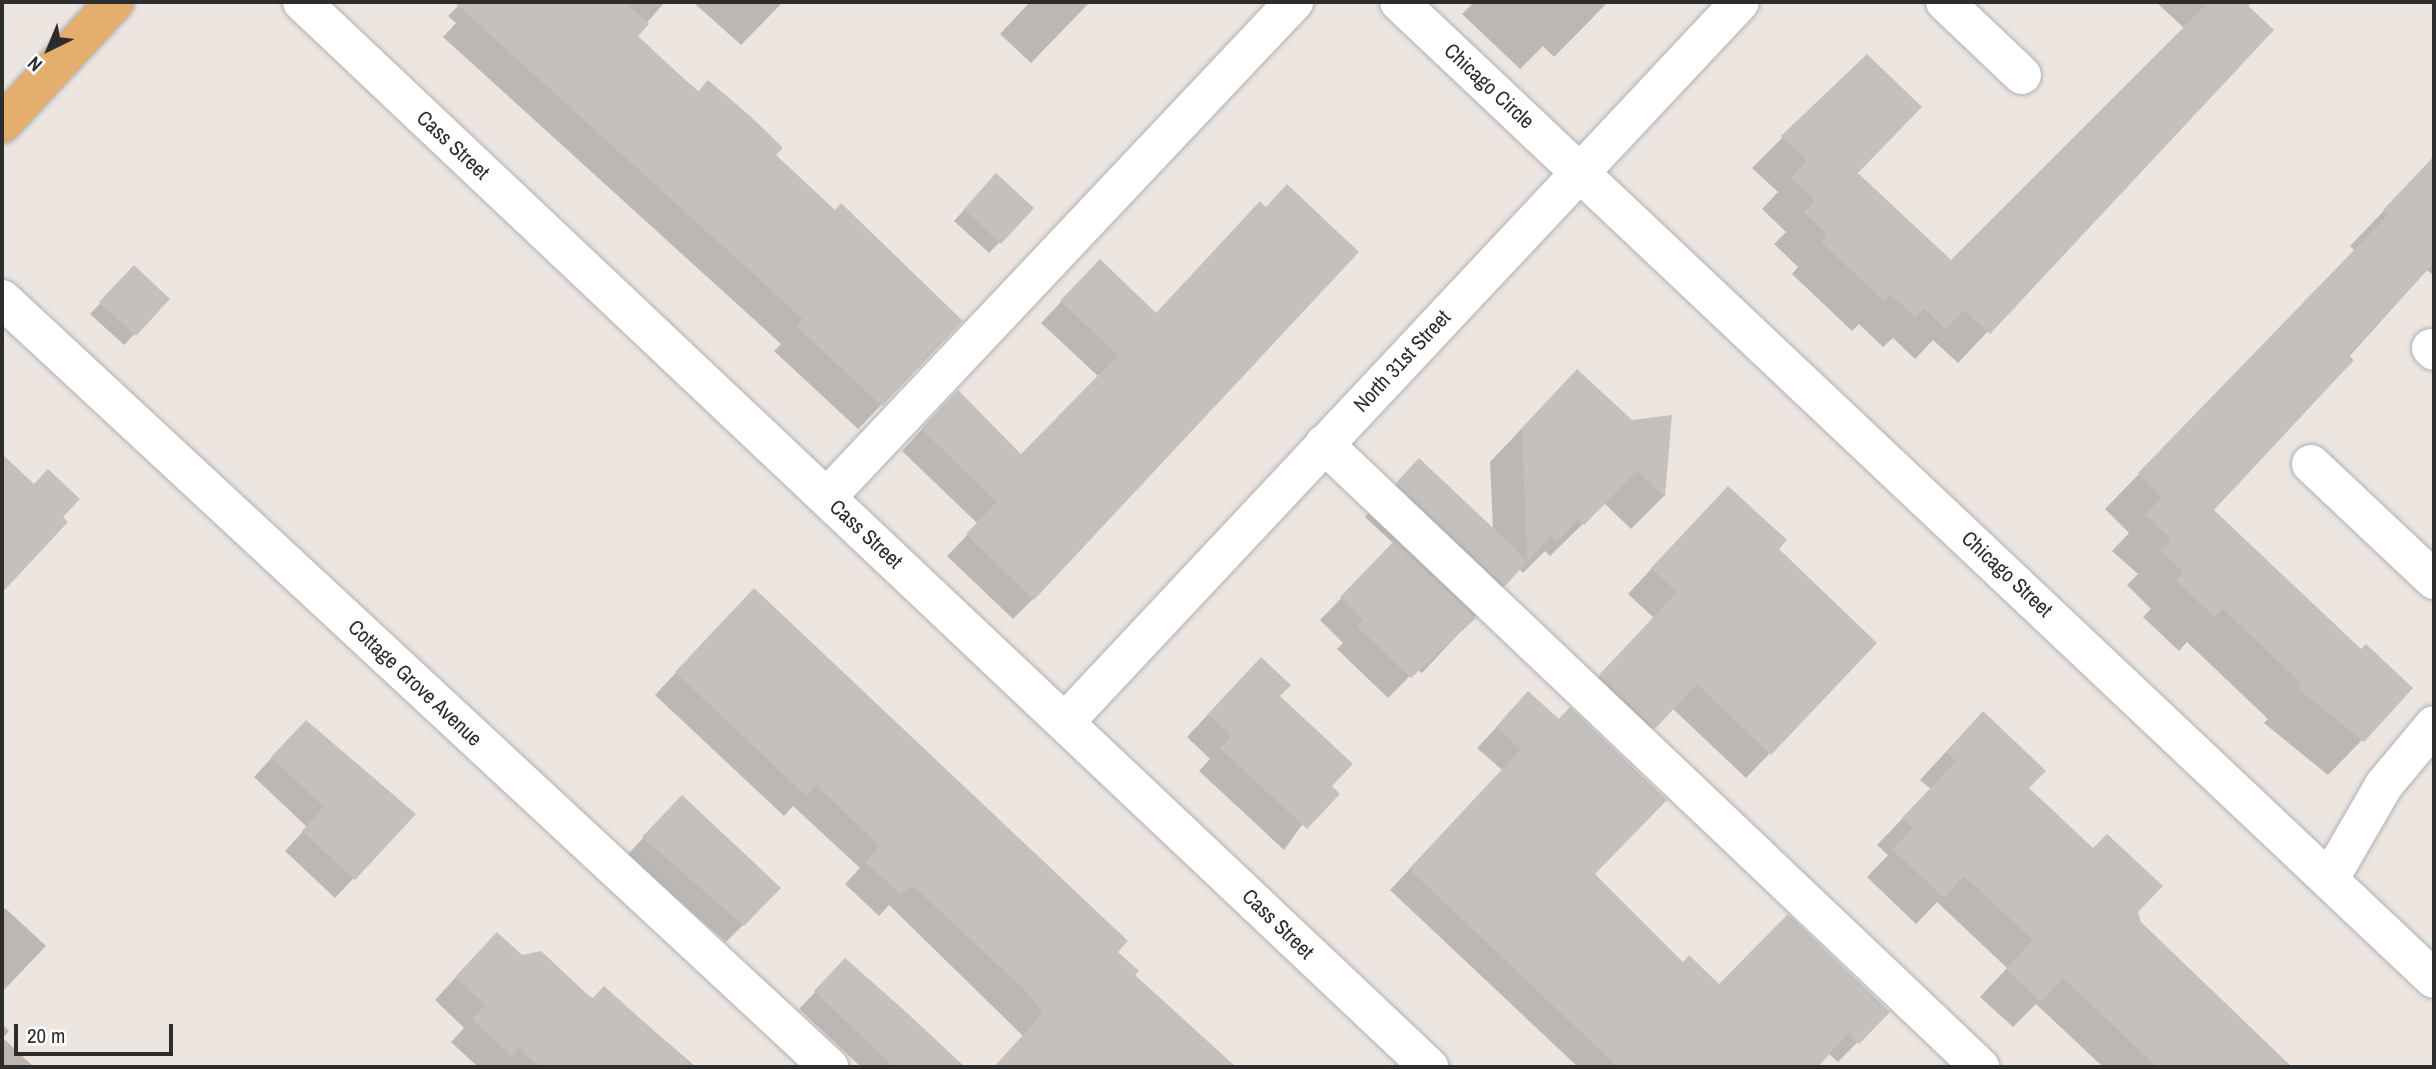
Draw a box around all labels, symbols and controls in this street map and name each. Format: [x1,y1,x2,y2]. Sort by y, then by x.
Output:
north arrow [14,14,84,84]
street label: Chicago Circle [1439,38,1539,134]
text: N [22,51,48,78]
street label: Cass Street [412,105,494,185]
street label: North 31st Street [1348,305,1456,417]
street label: Cass Street [825,494,907,574]
street label: Chicago Street [1956,526,2058,622]
street label: Cottage Grove Avenue [342,614,488,752]
street label: Cass Street [1237,884,1319,964]
scale bar [18,1010,177,1054]
text: 20 m [27,1021,65,1050]

